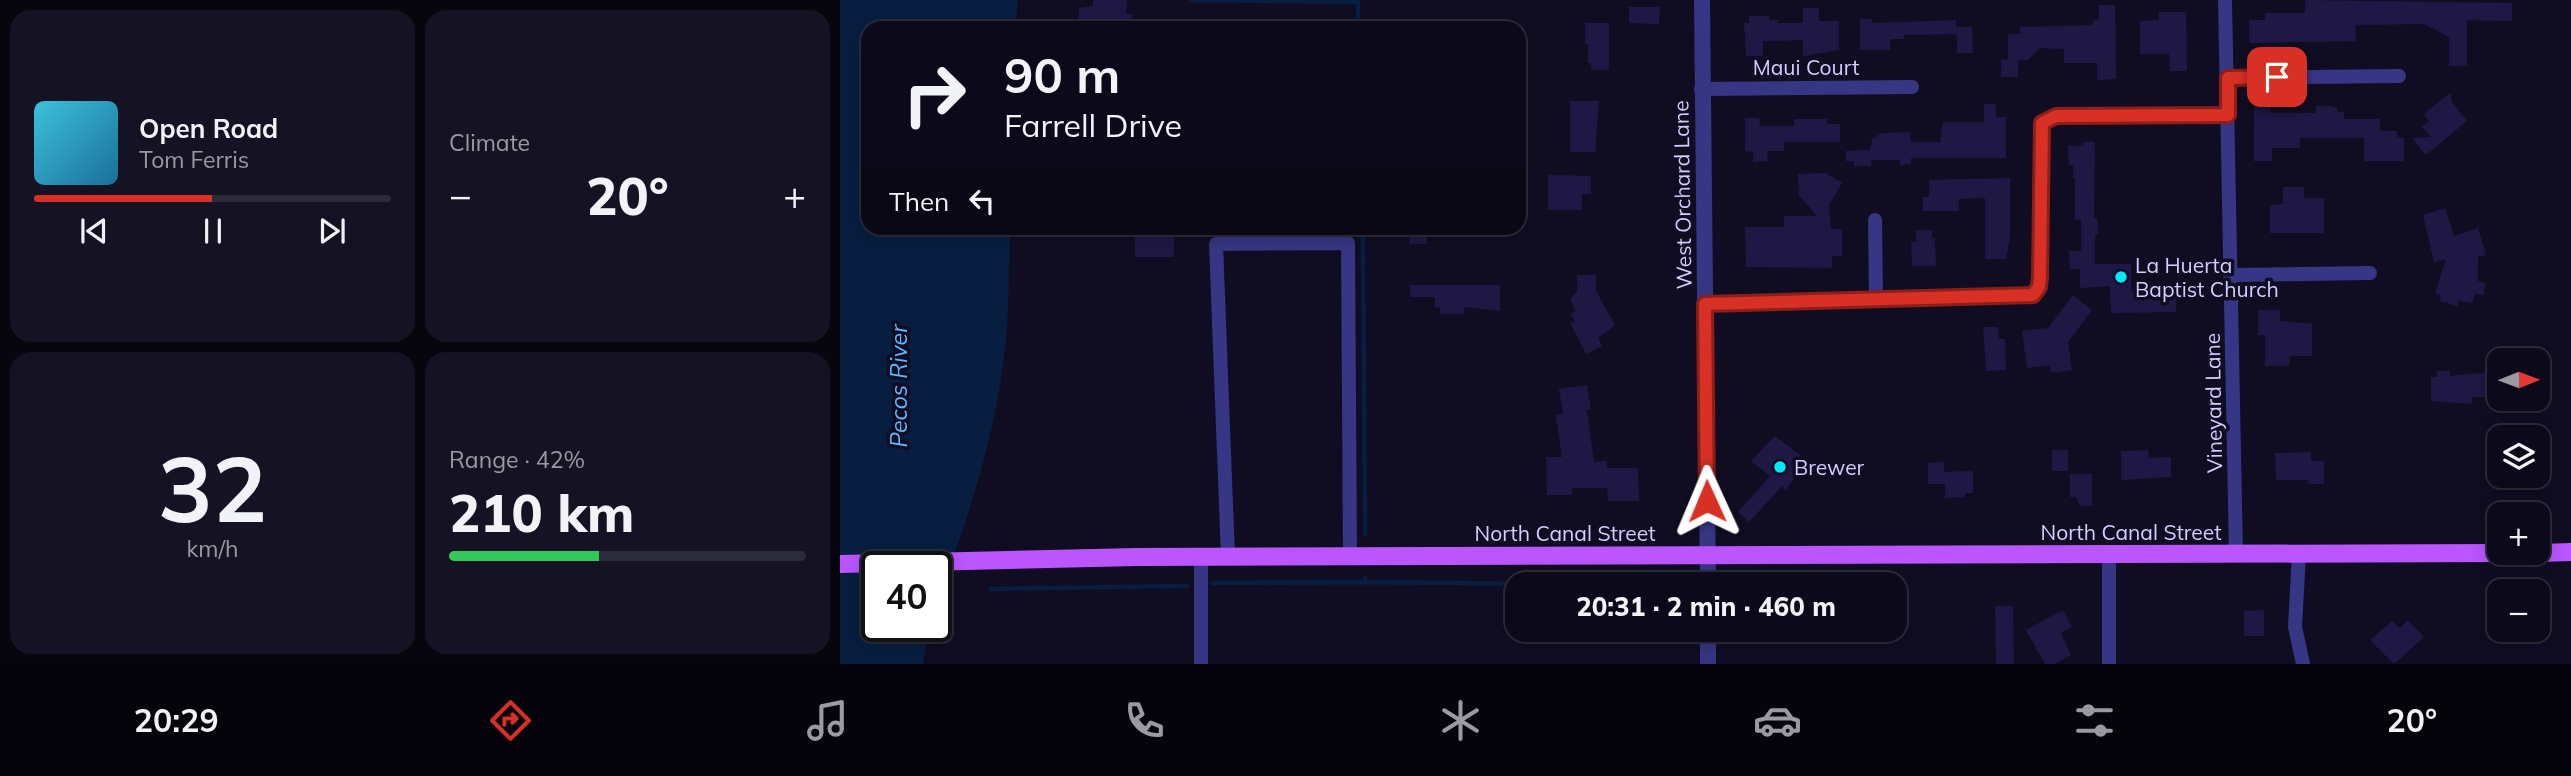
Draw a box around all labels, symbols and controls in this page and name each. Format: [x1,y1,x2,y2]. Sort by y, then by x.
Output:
text: 90 m [1004,44,1120,105]
pin [2247,47,2307,107]
icon: right [889,49,980,140]
street label: Maui Court [1753,54,1859,80]
icon: arrive [2258,58,2296,96]
street label: West Orchard Lane [1667,100,1697,290]
text: Farrell Drive [1004,105,1182,145]
text: Open Road [139,112,278,145]
text: Climate [449,128,530,157]
text: Tom Ferris [139,145,249,174]
text: 20° [586,163,669,228]
text: − [449,171,472,219]
text: + [783,171,806,219]
icon: left [963,182,1001,220]
text: Then [889,185,949,218]
icon: previous [75,212,113,250]
icon: pause [194,212,232,250]
icon: next [313,212,351,250]
place label: La Huerta Baptist Church [2135,252,2279,302]
marker: La Huerta Baptist Church [2113,269,2129,285]
water label: Pecos River [884,323,913,447]
street label: Vineyard Lane [2199,333,2227,473]
north arrow [2487,348,2550,411]
map controls [2487,348,2550,642]
button: layers [2487,425,2550,488]
text: 32 [158,431,267,545]
text: Range · 42% [449,445,585,474]
place label: Brewer [1794,454,1865,480]
marker: Brewer [1772,459,1788,475]
position arrow [1670,464,1744,538]
text: 210 km [449,480,634,545]
button: + [2487,502,2550,565]
street label: North Canal Street [2040,519,2222,545]
street label: North Canal Street [1474,520,1656,546]
text: km/h [186,534,239,563]
speed limit sign: 40 [861,551,952,642]
button: − [2487,579,2550,642]
text: 20:31 · 2 min · 460 m [1576,590,1836,623]
icon: directions [486,696,535,745]
icon: music [803,696,852,745]
icon: phone [1120,696,1169,745]
icon: climate [1436,696,1485,745]
icon: car [1753,696,1802,745]
icon: filters [2070,696,2119,745]
text: 20:29 [134,700,219,740]
text: 20° [2387,700,2437,740]

